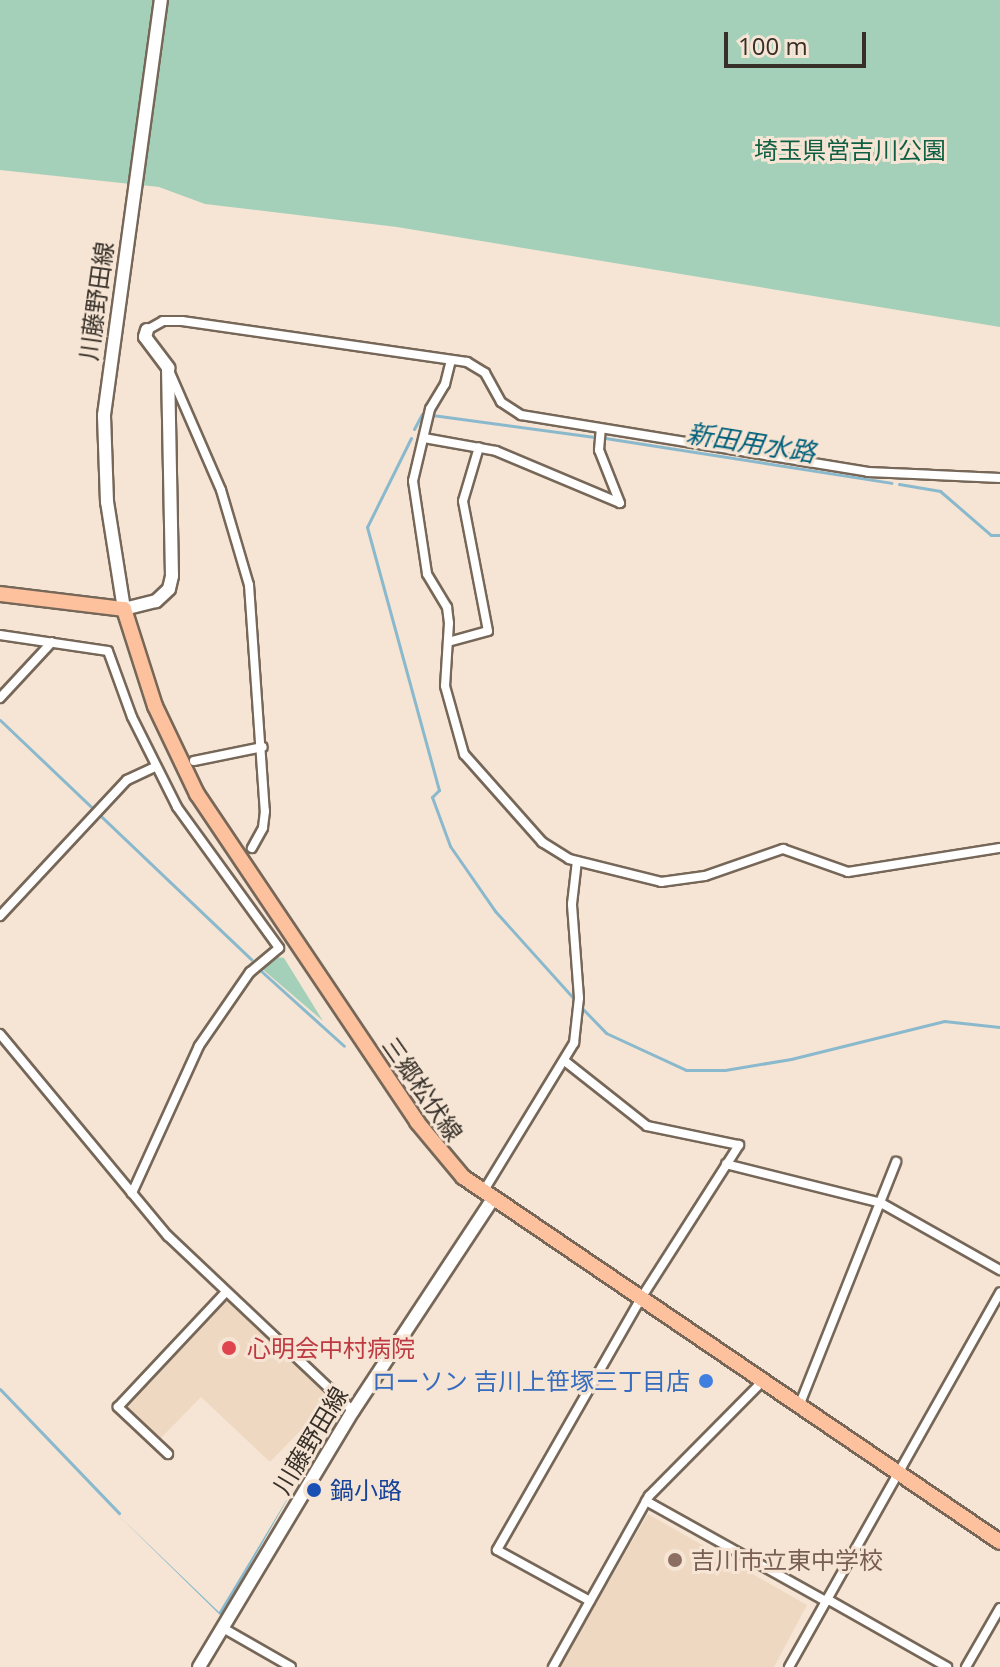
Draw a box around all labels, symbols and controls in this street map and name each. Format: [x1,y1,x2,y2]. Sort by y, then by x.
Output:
scale bar [728,16,870,66]
text: 100 m [738,29,808,62]
park label: 埼玉県営吉川公園 [754,136,946,164]
street label: 川藤野田線 [73,240,119,362]
water label: 新田用水路 [684,417,818,469]
street label: 三郷松伏線 [377,1032,469,1146]
place label: 心明会中村病院 [247,1334,415,1362]
marker: 心明会中村病院 [218,1337,240,1359]
place label: ローソン 吉川上笹塚三丁目店 [372,1367,690,1395]
marker: ローソン 吉川上笹塚三丁目店 [697,1372,715,1390]
street label: 川藤野田線 [267,1381,353,1499]
place label: 鍋小路 [330,1476,402,1504]
marker: 鍋小路 [305,1481,323,1499]
place label: 吉川市立東中学校 [691,1546,883,1574]
marker: 吉川市立東中学校 [666,1551,684,1569]

